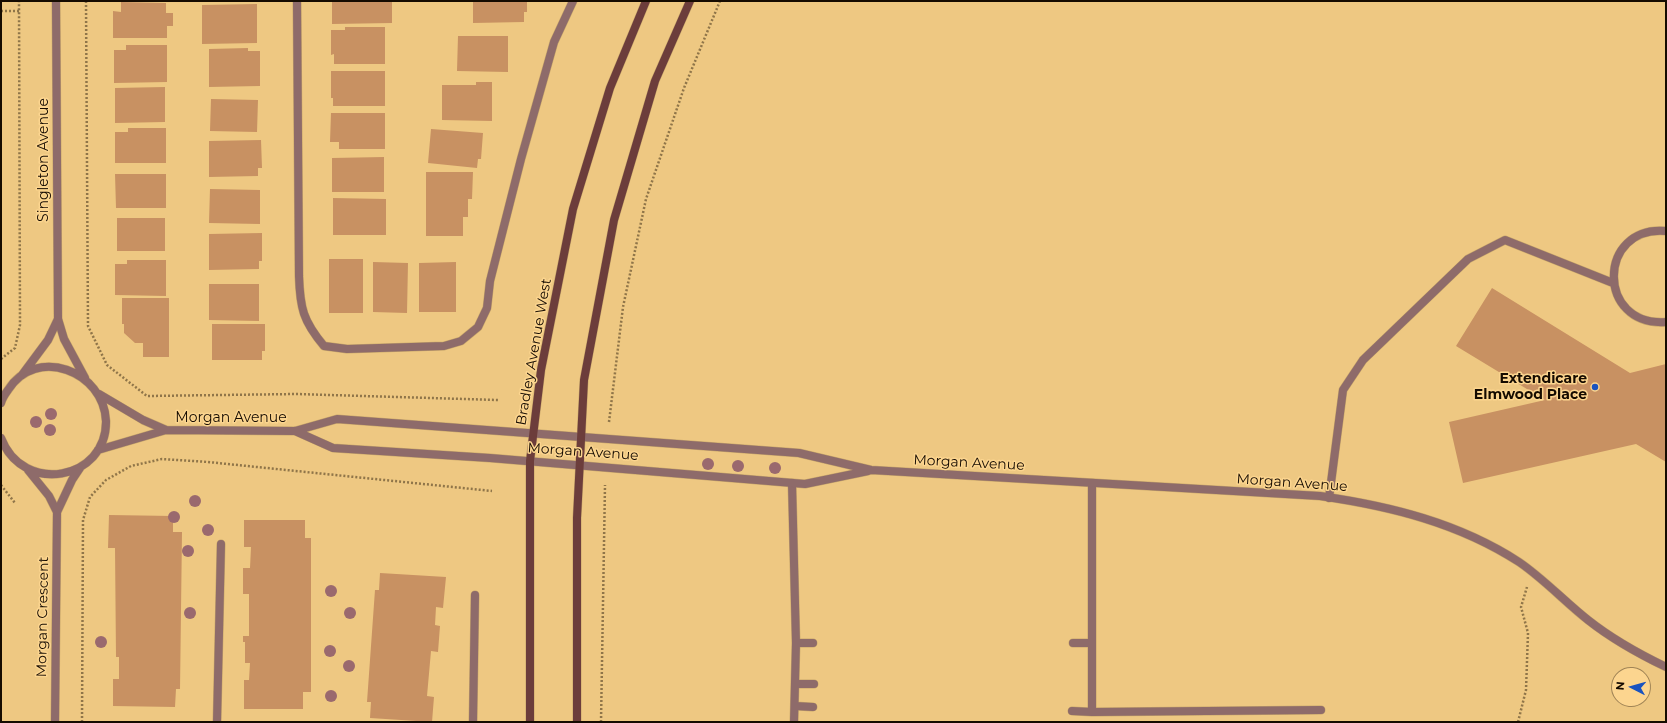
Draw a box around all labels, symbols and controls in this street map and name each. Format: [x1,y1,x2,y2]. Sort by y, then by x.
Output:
street label: Singleton Avenue [36,98,52,222]
street label: Bradley Avenue West [513,277,555,427]
place label: Extendicare Elmwood Place [1474,371,1587,404]
marker: Extendicare Elmwood Place [1590,382,1600,392]
street label: Morgan Avenue [175,410,287,426]
street label: Morgan Avenue [527,440,639,464]
street label: Morgan Avenue [913,452,1025,474]
street label: Morgan Avenue [1236,471,1348,495]
street label: Morgan Crescent [34,557,52,677]
north arrow [1611,667,1651,707]
text: N [1613,681,1627,691]

